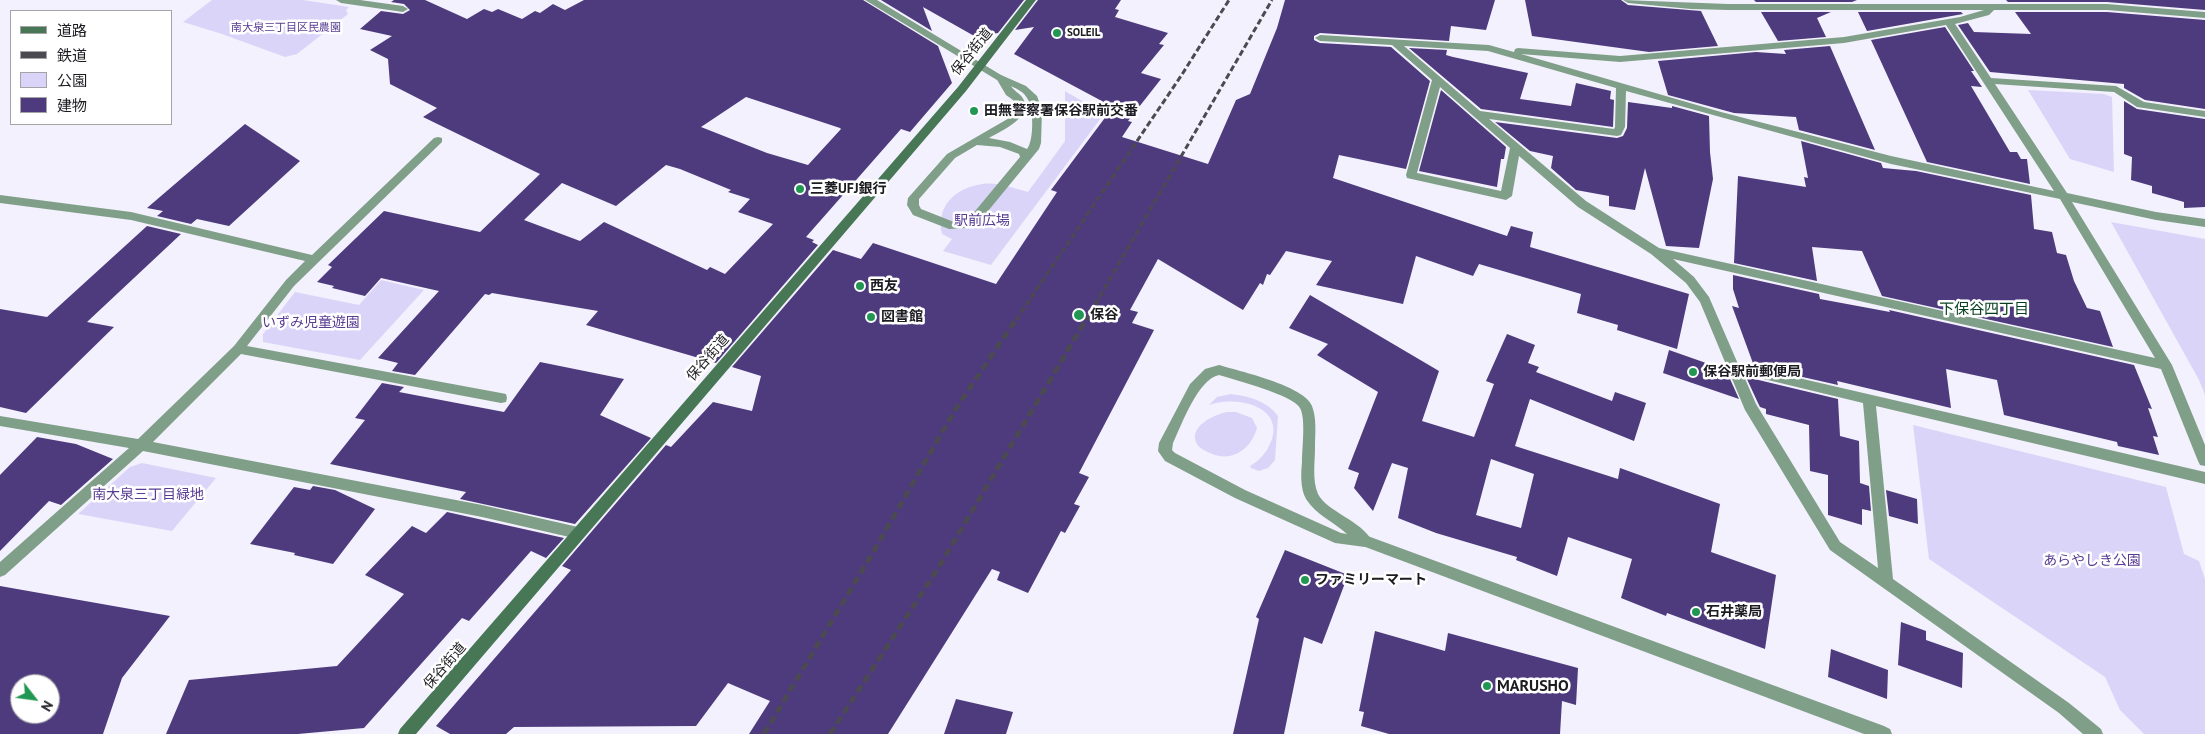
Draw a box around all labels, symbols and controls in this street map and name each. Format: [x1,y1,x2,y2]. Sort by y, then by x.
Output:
legend [10,10,172,125]
text: 道路 [57,21,87,40]
park label: 南大泉三丁目区民農園 [231,21,341,35]
street label: 保谷街道 [948,25,996,79]
place label: SOLEIL [1067,26,1100,40]
marker: SOLEIL [1051,27,1063,39]
text: 鉄道 [57,46,87,65]
text: 公園 [57,71,87,90]
text: 建物 [57,96,87,115]
place label: 田無警察署保谷駅前交番 [984,103,1138,119]
marker: 田無警察署保谷駅前交番 [968,105,980,117]
place label: 三菱UFJ銀行 [810,181,887,197]
marker: 三菱UFJ銀行 [794,183,806,195]
park label: 駅前広場 [954,213,1010,229]
place label: 西友 [870,278,898,294]
marker: 西友 [854,280,866,292]
district label: 下保谷四丁目 [1939,301,2029,319]
place label: 保谷 [1090,307,1118,323]
marker: 保谷 [1072,308,1086,322]
place label: 図書館 [881,309,923,325]
marker: 図書館 [865,311,877,323]
park label: いずみ児童遊園 [262,315,360,331]
street label: 保谷街道 [683,331,733,385]
place label: 保谷駅前郵便局 [1703,364,1801,380]
marker: 保谷駅前郵便局 [1687,366,1699,378]
park label: 南大泉三丁目緑地 [92,487,204,503]
park label: あらやしき公園 [2043,553,2141,569]
place label: ファミリーマート [1315,572,1427,588]
marker: ファミリーマート [1299,574,1311,586]
place label: 石井薬局 [1706,604,1762,620]
marker: 石井薬局 [1690,606,1702,618]
street label: 保谷街道 [420,639,470,693]
north arrow [10,674,60,724]
place label: MARUSHO [1497,676,1569,696]
marker: MARUSHO [1481,680,1493,692]
text: N [37,698,57,714]

